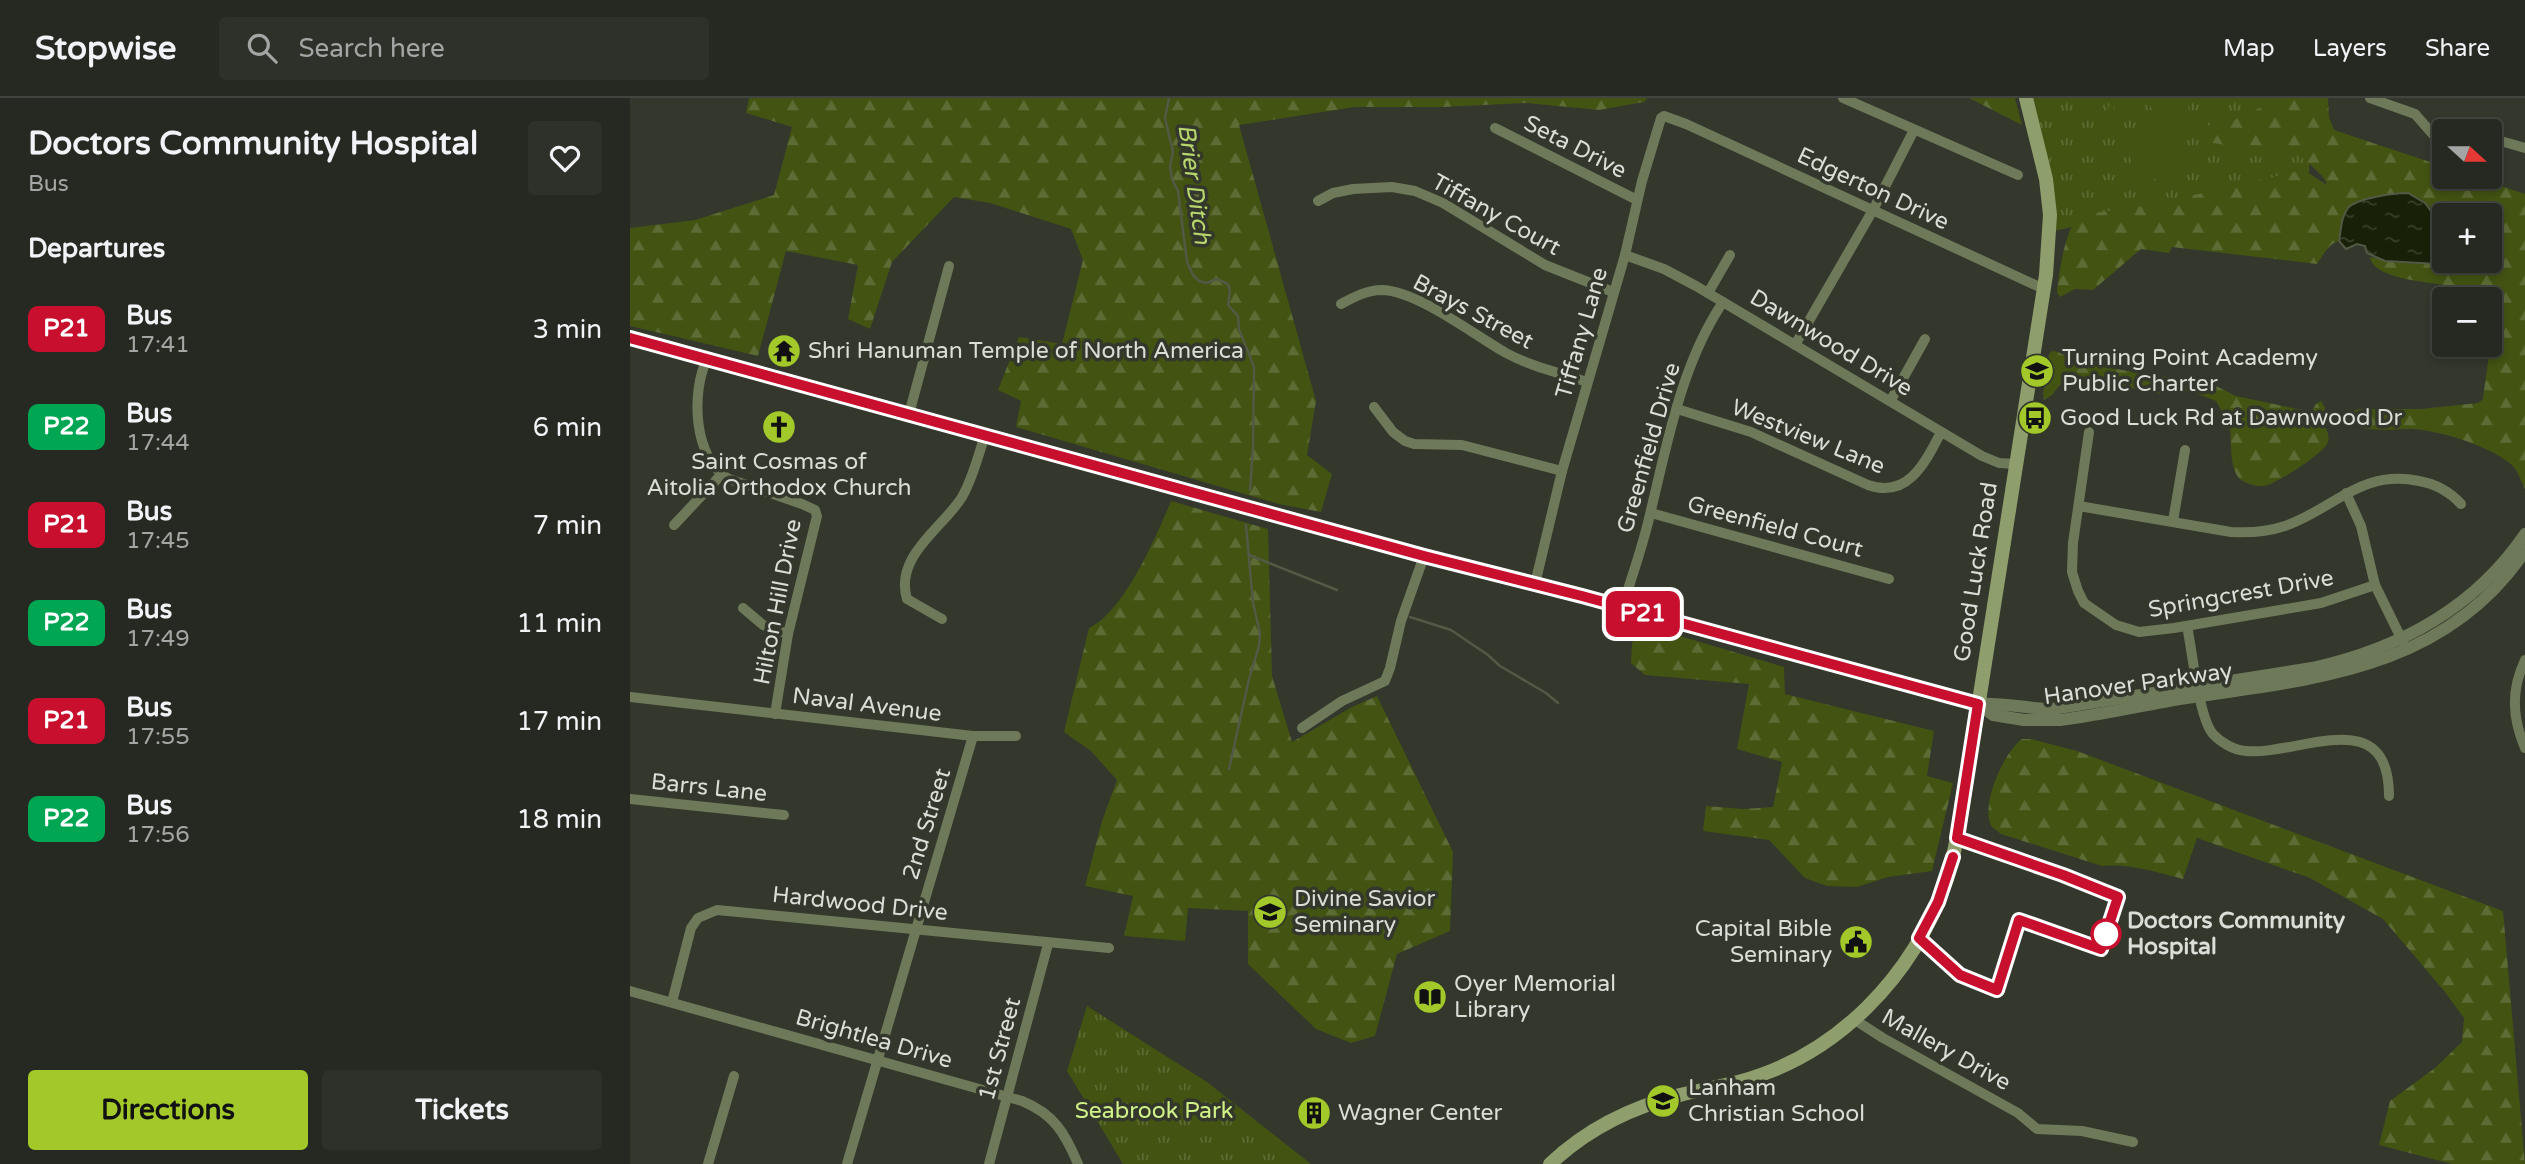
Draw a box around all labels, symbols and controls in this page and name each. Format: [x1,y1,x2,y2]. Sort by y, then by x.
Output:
search box [219,17,709,80]
text: Stopwise [35,29,177,68]
icon: search [243,29,281,67]
text: Search here [299,33,445,64]
text: Map [2223,34,2275,63]
text: Layers [2313,34,2387,63]
text: Share [2425,34,2490,63]
street label: Seta Drive [1519,109,1631,185]
north arrow [2432,119,2502,189]
map controls [2432,119,2502,357]
button: heart [528,121,602,195]
water label: Brier Ditch [1171,122,1217,247]
text: Doctors Community Hospital [28,124,478,163]
street label: Edgerton Drive [1793,142,1953,236]
street label: Tiffany Court [1427,168,1566,262]
text: Bus [28,170,69,198]
button: + [2432,203,2502,273]
text: Departures [28,233,165,264]
street label: Tiffany Lane [1550,264,1614,402]
street label: Brays Street [1408,269,1538,356]
street label: Dawnwood Drive [1745,283,1917,403]
button: − [2432,287,2502,357]
text: Bus [126,300,172,331]
text: P21 [43,314,90,343]
text: 3 min [533,314,602,345]
text: 17:41 [126,331,190,359]
temple icon: Shri Hanuman Temple of North America [765,332,803,370]
place label: Shri Hanuman Temple of North America [808,337,1244,365]
place label: Turning Point Academy Public Charter [2062,344,2318,398]
school or university icon: Turning Point Academy Public Charter [2018,352,2056,390]
street label: Greenfield Drive [1611,359,1687,537]
street label: Westview Lane [1727,393,1889,481]
text: Bus [126,398,172,429]
bus stop icon: Good Luck Rd at Dawnwood Dr [2016,399,2054,437]
place label: Good Luck Rd at Dawnwood Dr [2060,404,2403,432]
church icon: Saint Cosmas of Aitolia Orthodox Church [760,408,798,446]
text: P22 [43,412,90,441]
text: 6 min [533,412,602,443]
text: 17:44 [126,429,190,457]
place label: Saint Cosmas of Aitolia Orthodox Church [646,448,912,502]
street label: Good Luck Road [1948,480,2004,664]
street label: Greenfield Court [1684,490,1866,564]
text: Bus [126,496,172,527]
text: P21 [43,510,90,539]
text: 7 min [533,510,602,541]
street label: Hilton Hill Drive [748,517,808,687]
text: 17:45 [126,527,190,555]
street label: Springcrest Drive [2146,564,2336,624]
line badge: P21 [1603,591,1683,637]
text: Bus [126,594,172,625]
text: P21 [1620,599,1666,628]
text: P22 [43,608,90,637]
text: 11 min [516,608,602,639]
text: 17:49 [126,625,190,653]
street label: Hanover Parkway [2042,657,2234,711]
street label: Naval Avenue [791,682,943,728]
text: Bus [126,692,172,723]
text: P21 [43,706,90,735]
text: 17 min [516,706,602,737]
text: 17:55 [126,723,190,751]
street label: 2nd Street [897,765,957,883]
street label: Barrs Lane [650,768,768,808]
text: Bus [126,790,172,821]
text: P22 [43,804,90,833]
text: 18 min [516,804,602,835]
text: 17:56 [126,821,190,849]
street label: Hardwood Drive [771,881,949,927]
place label: Divine Savior Seminary [1294,885,1435,939]
school or university icon: Divine Savior Seminary [1251,893,1289,931]
place label: Doctors Community Hospital [2127,907,2346,961]
place label: Capital Bible Seminary [1695,915,1832,969]
marker: Doctors Community Hospital [2091,919,2121,949]
public building icon: Capital Bible Seminary [1837,923,1875,961]
place label: Oyer Memorial Library [1454,970,1616,1024]
library icon: Oyer Memorial Library [1411,978,1449,1016]
street label: 1st Street [973,994,1027,1104]
street label: Brightlea Drive [792,1003,956,1075]
street label: Mallery Drive [1876,1003,2016,1097]
button: Directions [28,1070,308,1150]
button: Tickets [322,1070,602,1150]
place label: Lanham Christian School [1688,1074,1865,1128]
school or university icon: Lanham Christian School [1644,1082,1682,1120]
building icon: Wagner Center [1295,1094,1333,1132]
park label: Seabrook Park [1075,1097,1233,1125]
place label: Wagner Center [1338,1099,1503,1127]

